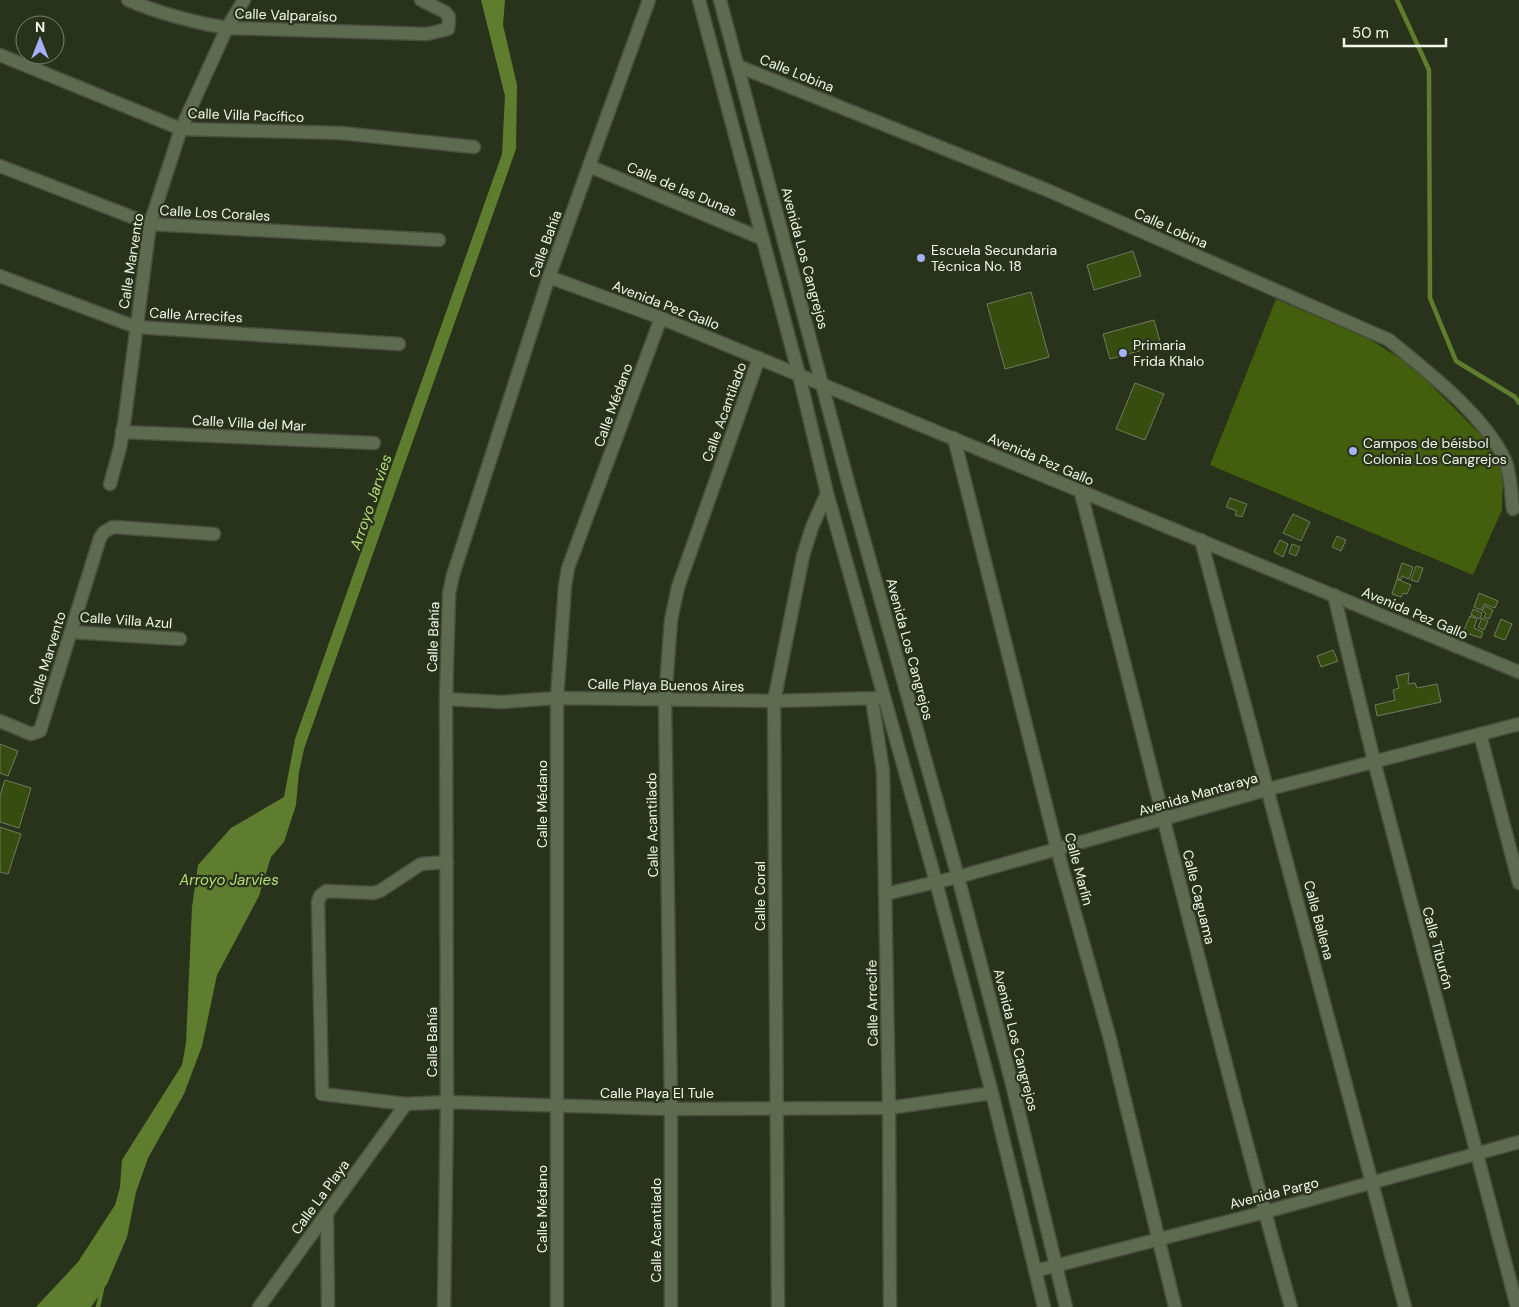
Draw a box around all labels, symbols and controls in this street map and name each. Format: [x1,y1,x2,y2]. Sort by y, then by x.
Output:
street label: Calle Valparaíso [234,4,338,26]
north arrow [15,15,65,65]
scale bar [1344,15,1446,47]
text: N [35,18,45,36]
text: 50 m [1352,23,1389,43]
street label: Calle Lobina [757,50,837,96]
street label: Calle Villa Pacífico [187,104,305,126]
street label: Calle de las Dunas [624,158,740,220]
street label: Avenida Los Cangrejos [777,185,833,331]
street label: Calle Los Corales [159,201,271,225]
street label: Calle Lobina [1131,204,1211,252]
street label: Calle Bahía [524,208,566,280]
street label: Calle Marvento [115,212,147,310]
place label: Escuela Secundaria Técnica No. 18 [931,241,1057,275]
marker: Escuela Secundaria Técnica No. 18 [915,252,927,264]
street label: Avenida Pez Gallo [610,276,722,334]
street label: Calle Arrecifes [149,304,243,326]
place label: Primaria Frida Khalo [1133,336,1204,370]
marker: Primaria Frida Khalo [1117,347,1129,359]
street label: Calle Acantilado [698,360,750,464]
street label: Calle Médano [589,361,637,449]
street label: Calle Villa del Mar [192,411,306,435]
street label: Avenida Pez Gallo [985,429,1097,489]
place label: Campos de béisbol Colonia Los Cangrejos [1363,434,1507,468]
marker: Campos de béisbol Colonia Los Cangrejos [1347,445,1359,457]
water label: Arroyo Jarvies [345,452,397,553]
street label: Avenida Los Cangrejos [882,576,938,722]
street label: Avenida Pez Gallo [1359,583,1471,643]
street label: Calle Bahía [423,601,443,673]
street label: Calle Villa Azul [79,608,173,632]
street label: Calle Marvento [24,609,70,707]
street label: Calle Playa Buenos Aires [587,675,745,695]
street label: Calle Médano [533,760,551,848]
street label: Avenida Mantaraya [1136,768,1260,820]
street label: Calle Acantilado [642,772,662,878]
street label: Calle Marlín [1061,831,1097,907]
street label: Calle Caguama [1179,848,1219,946]
street label: Calle Coral [751,861,769,931]
water label: Arroyo Jarvies [178,870,279,890]
street label: Calle Ballena [1300,878,1338,962]
street label: Calle Tiburón [1418,905,1458,991]
street label: Calle Arrecife [862,959,882,1047]
street label: Avenida Los Cangrejos [990,967,1042,1113]
street label: Calle Bahía [423,1007,441,1077]
street label: Calle Playa El Tule [600,1084,714,1102]
street label: Calle La Playa [287,1156,353,1238]
street label: Calle Médano [533,1165,551,1253]
street label: Avenida Pargo [1228,1173,1320,1213]
street label: Calle Acantilado [647,1178,665,1282]

